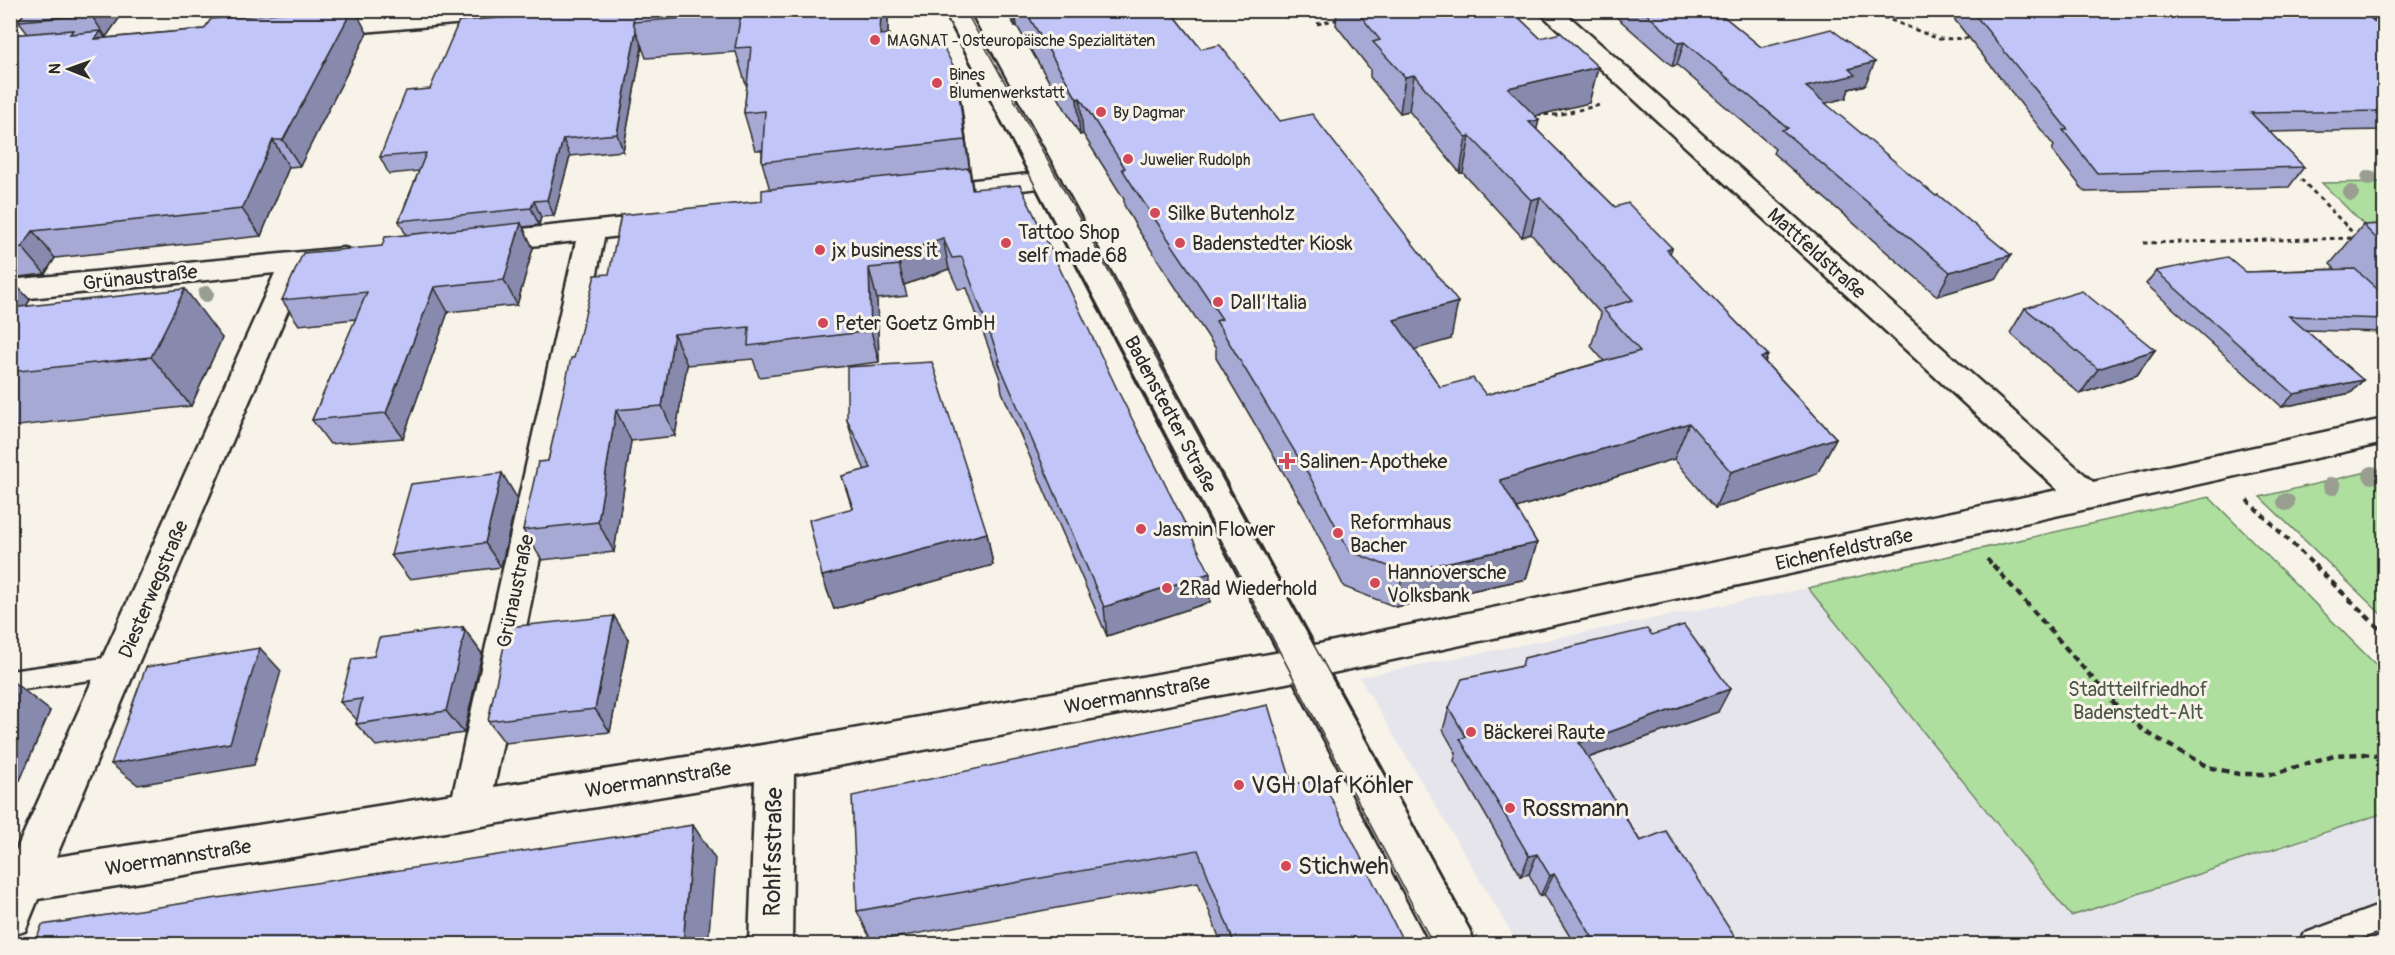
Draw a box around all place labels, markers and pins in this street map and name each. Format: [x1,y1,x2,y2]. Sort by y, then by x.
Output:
place label: MAGNAT - Osteuropäische Spezialitäten [887,31,1155,51]
marker: MAGNAT - Osteuropäische Spezialitäten [868,33,882,47]
place label: Bines Blumenwerkstatt [949,65,1065,103]
marker: Bines Blumenwerkstatt [930,76,944,90]
place label: By Dagmar [1113,103,1186,123]
marker: By Dagmar [1094,105,1108,119]
place label: Juwelier Rudolph [1140,150,1250,170]
marker: Juwelier Rudolph [1121,152,1135,166]
place label: Silke Butenholz [1167,201,1295,226]
marker: Silke Butenholz [1148,206,1162,220]
place label: Tattoo Shop self made 68 [1018,220,1127,268]
place label: Badenstedter Kiosk [1192,231,1353,256]
marker: Tattoo Shop self made 68 [999,236,1013,250]
marker: Badenstedter Kiosk [1173,236,1187,250]
place label: jx business it [831,238,939,263]
marker: jx business it [813,243,827,257]
place label: Dall’Italia [1230,290,1307,315]
marker: Dall’Italia [1211,295,1225,309]
place label: Peter Goetz GmbH [835,311,995,336]
marker: Peter Goetz GmbH [816,316,830,330]
place label: Salinen-Apotheke [1299,449,1447,474]
marker: Salinen-Apotheke [1280,454,1294,468]
place label: Reformhaus Bacher [1350,510,1451,558]
place label: Jasmin Flower [1153,517,1275,542]
marker: Jasmin Flower [1134,522,1148,536]
marker: Reformhaus Bacher [1331,526,1345,540]
place label: Hannoversche Volksbank [1387,560,1507,608]
place label: 2Rad Wiederhold [1179,576,1317,601]
marker: Hannoversche Volksbank [1368,576,1382,590]
marker: 2Rad Wiederhold [1160,581,1174,595]
place label: Bäckerei Raute [1483,720,1605,745]
marker: Bäckerei Raute [1464,725,1478,739]
place label: VGH Olaf Köhler [1251,771,1414,800]
marker: VGH Olaf Köhler [1232,778,1246,792]
place label: Rossmann [1522,794,1629,823]
marker: Rossmann [1503,801,1517,815]
place label: Stichweh [1298,852,1389,881]
marker: Stichweh [1279,859,1293,873]

